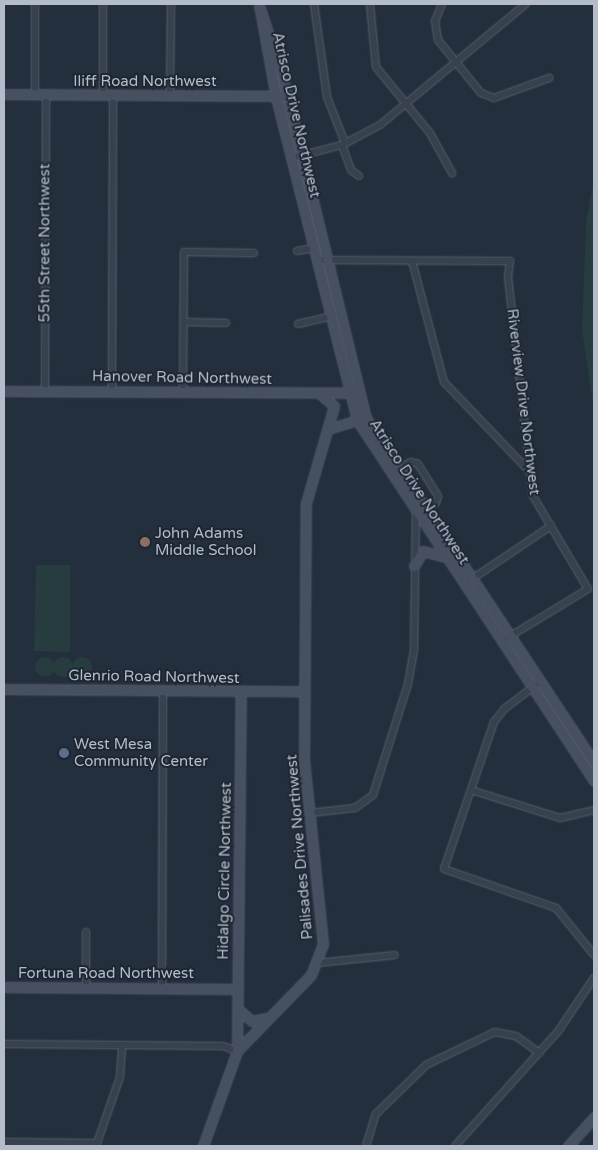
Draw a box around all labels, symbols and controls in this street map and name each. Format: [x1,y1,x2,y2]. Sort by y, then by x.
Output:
street label: Atrisco Drive Northwest [268,30,324,200]
street label: Iliff Road Northwest [73,73,217,91]
street label: 55th Street Northwest [36,164,54,322]
street label: Riverview Drive Northwest [503,308,543,496]
street label: Hanover Road Northwest [92,367,272,389]
street label: Atrisco Drive Northwest [365,416,473,568]
place label: John Adams Middle School [155,524,256,559]
marker: John Adams Middle School [139,536,151,548]
street label: Glenrio Road Northwest [68,667,240,687]
place label: West Mesa Community Center [74,735,208,770]
marker: West Mesa Community Center [58,747,70,759]
street label: Palisades Drive Northwest [283,754,317,940]
street label: Hidalgo Circle Northwest [214,782,236,960]
street label: Fortuna Road Northwest [18,965,194,983]

